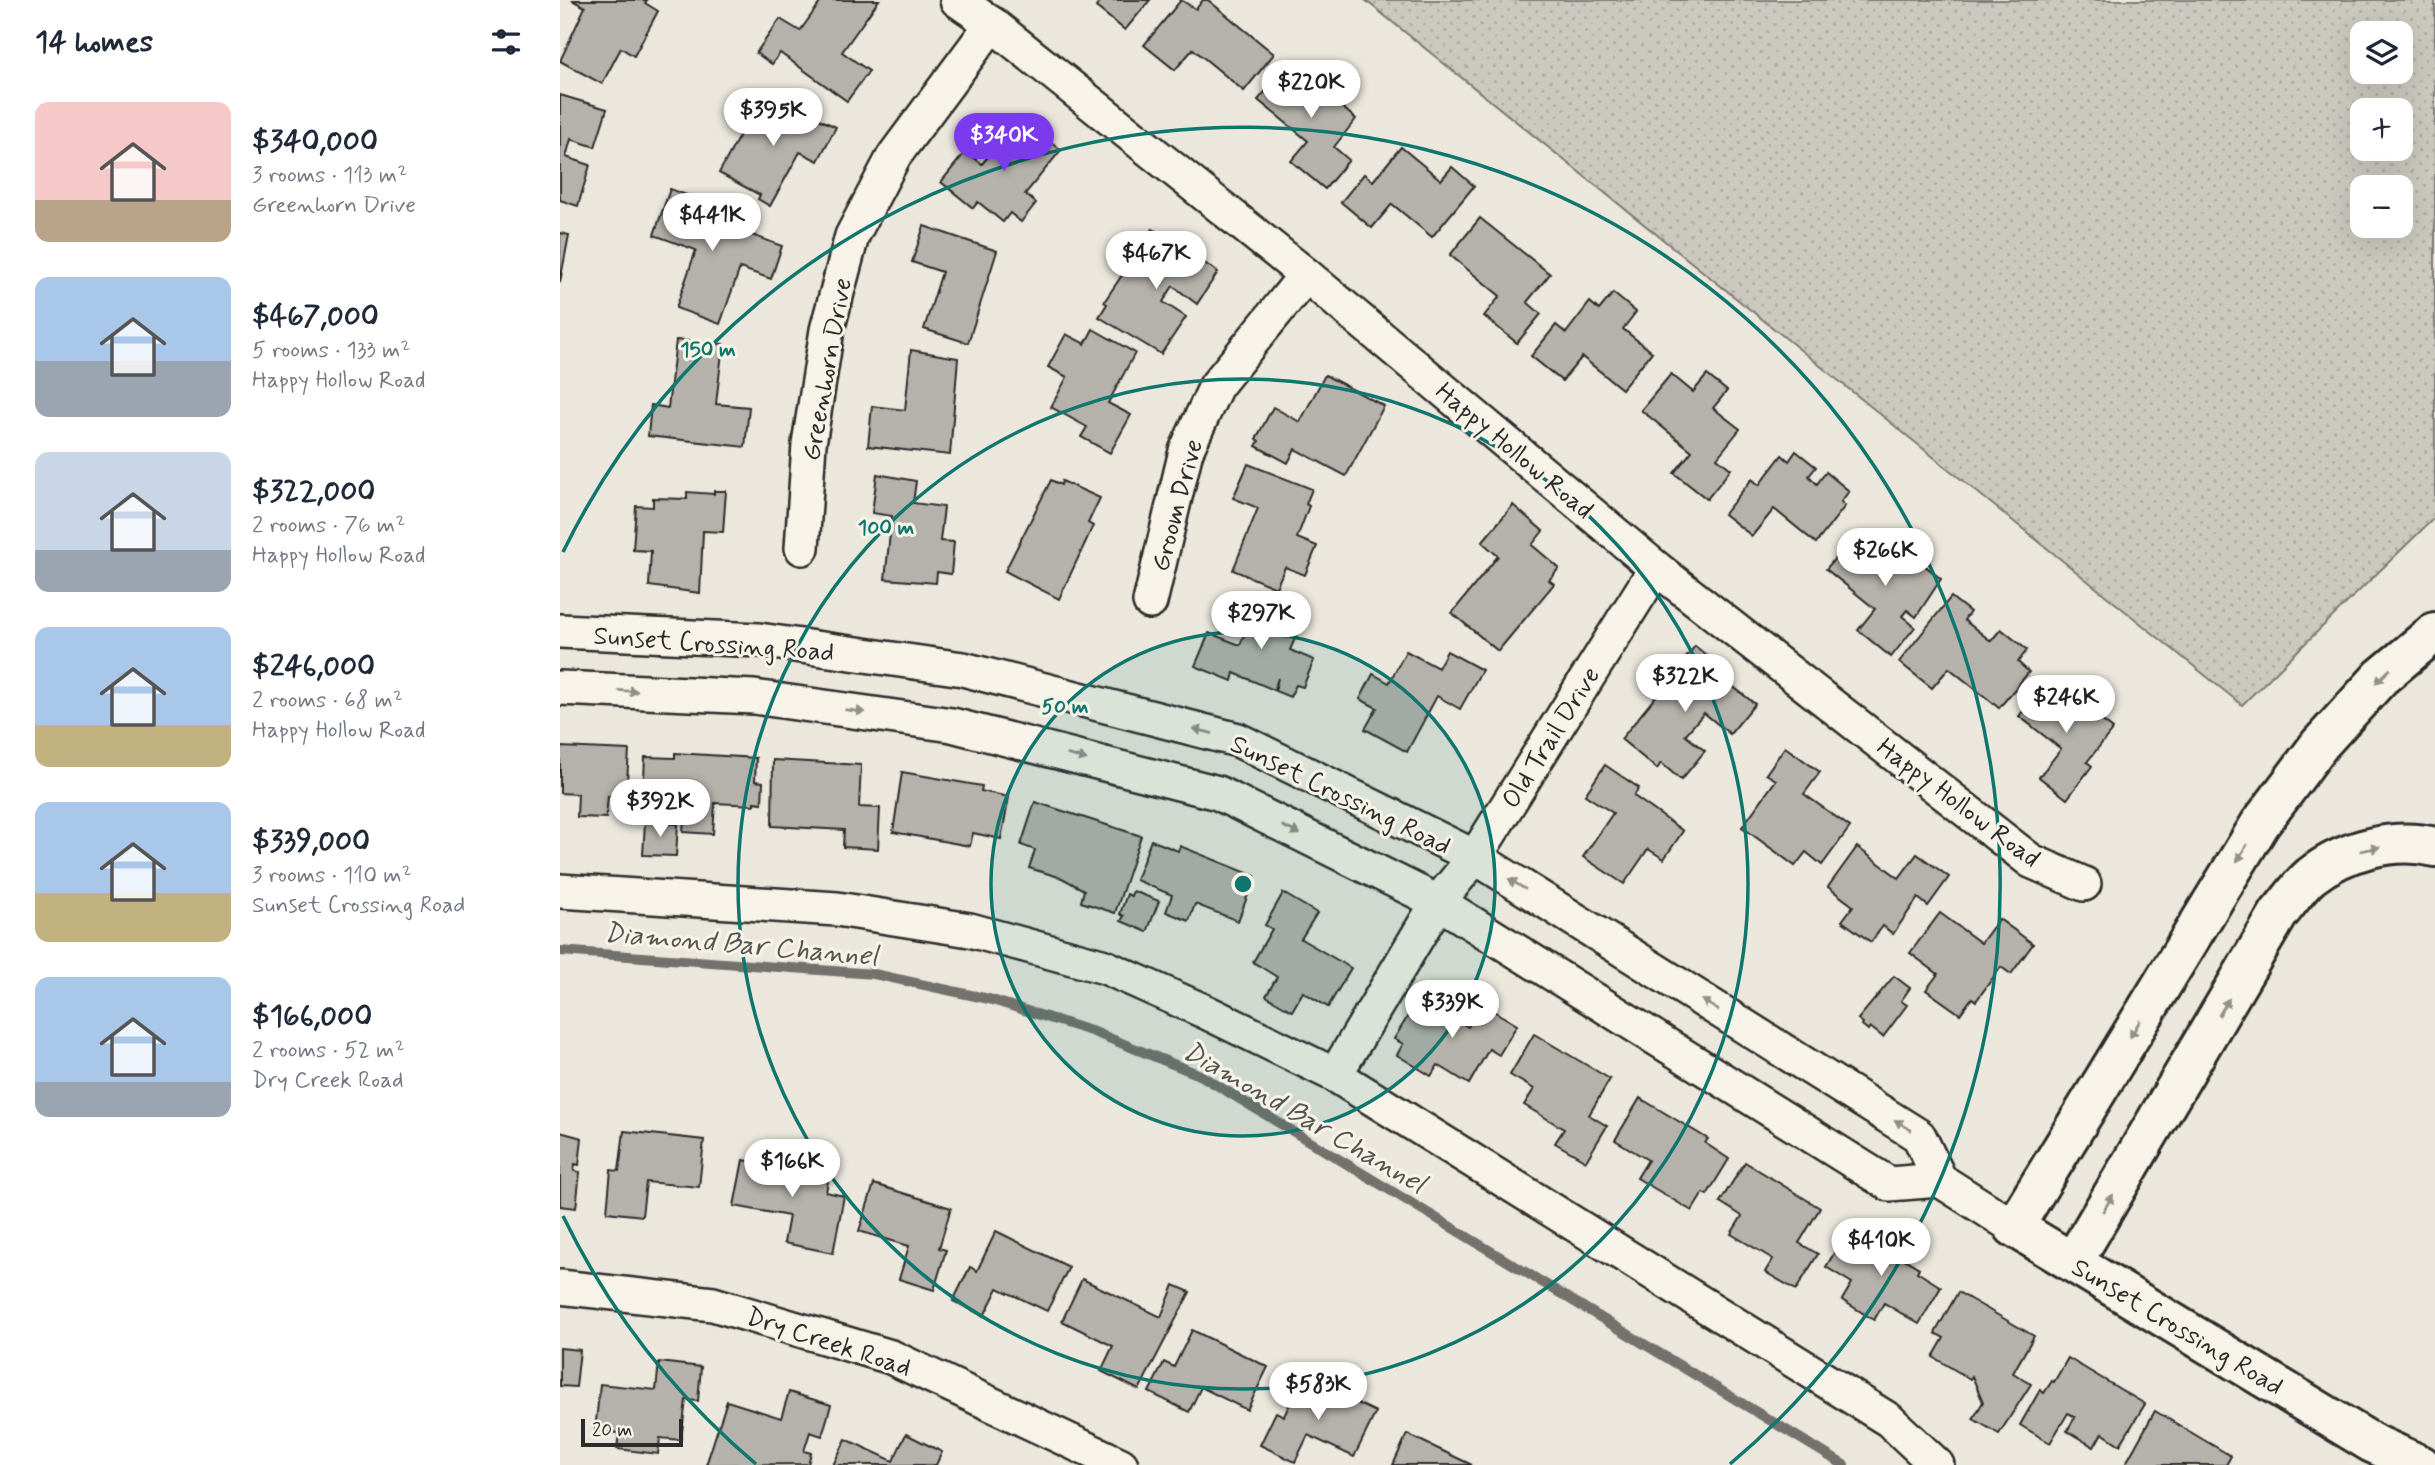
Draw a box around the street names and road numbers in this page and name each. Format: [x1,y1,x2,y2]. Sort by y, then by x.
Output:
street label: Greenhorn Drive [795,275,861,464]
street label: Happy Hollow Road [1428,375,1600,528]
street label: Groom Drive [1144,436,1212,575]
street label: Sunset Crossing Road [592,620,835,670]
street label: Old Trail Drive [1495,661,1609,815]
street label: Sunset Crossing Road [1224,728,1456,864]
street label: Happy Hollow Road [1869,731,2046,876]
street label: Sunset Crossing Road [2065,1251,2289,1404]
street label: Dry Creek Road [742,1300,915,1386]

